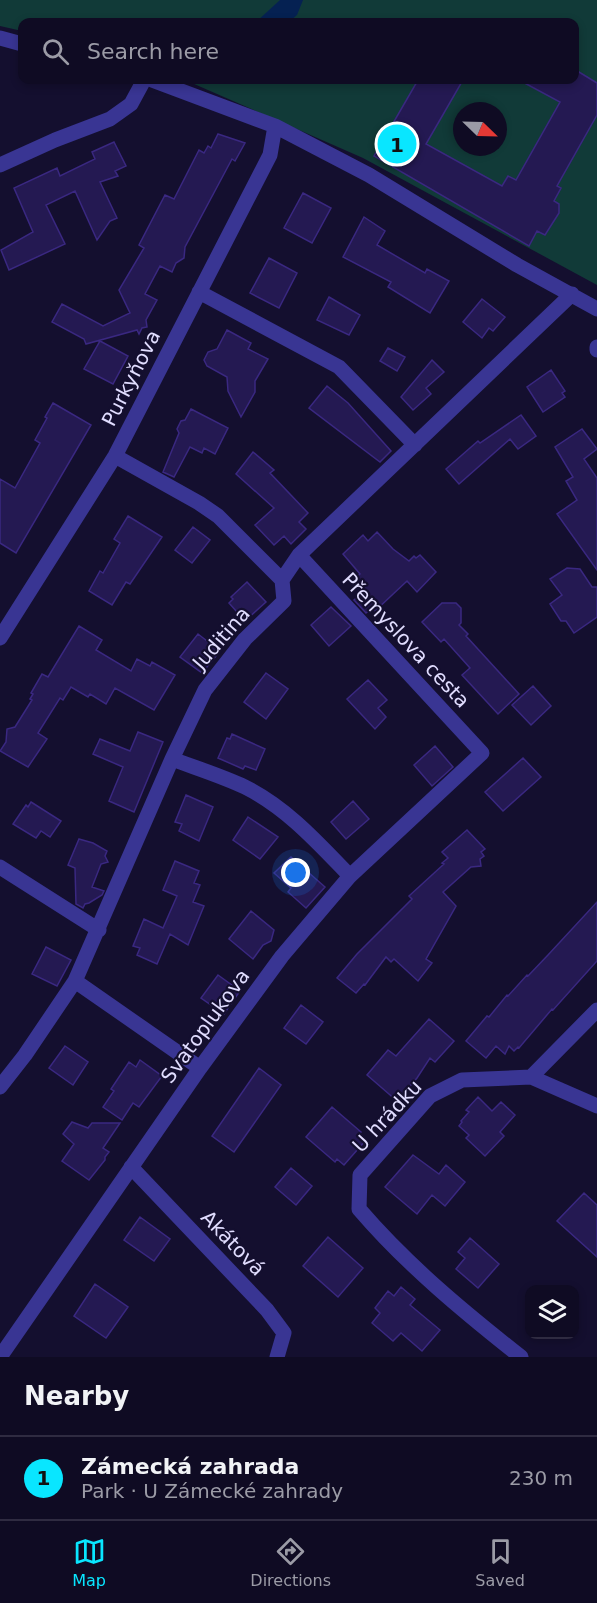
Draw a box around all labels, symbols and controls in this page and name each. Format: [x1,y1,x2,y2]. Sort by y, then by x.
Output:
search box [18,18,579,84]
icon: search [39,35,72,68]
text: Search here [87,39,219,64]
north arrow [453,102,507,156]
pin: 1 [378,122,416,166]
street label: Purkyňova [97,326,165,430]
street label: Přemyslova cesta [337,568,475,712]
street label: Juditina [186,602,255,676]
your location [281,858,310,887]
street label: Svatoplukova [156,964,254,1088]
street label: U hrádku [347,1075,427,1157]
street label: Akátová [196,1205,270,1281]
map controls [525,1285,579,1339]
button: layers [525,1285,579,1339]
text: Nearby [24,1381,129,1411]
text: Zámecká zahrada [81,1454,299,1479]
text: 1 [37,1466,50,1490]
text: 230 m [509,1466,573,1490]
text: Park · U Zámecké zahrady [81,1479,343,1503]
tab: Map [72,1535,106,1590]
tab: Directions [250,1535,331,1590]
tab: Saved [475,1535,525,1590]

